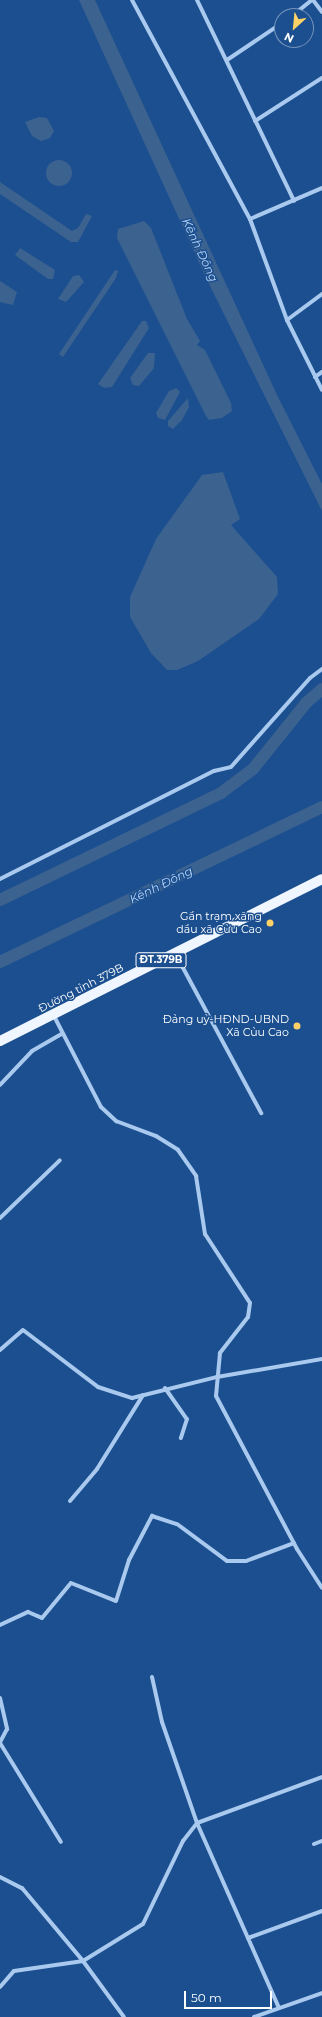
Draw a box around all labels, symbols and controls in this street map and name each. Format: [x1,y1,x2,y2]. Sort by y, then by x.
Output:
north arrow [274,8,314,48]
text: N [282,30,296,46]
water label: Kênh Đông [179,216,221,284]
water label: Kênh Đông [127,863,195,907]
place label: Gần trạm xăng dầu xã Cửu Cao [176,910,262,936]
marker: Gần trạm xăng dầu xã Cửu Cao [265,918,275,928]
road number: ĐT.379B [135,952,187,968]
street label: Đường tỉnh 379B [36,961,126,1015]
place label: Đảng uỷ-HĐND-UBND Xã Củu Cao [163,1013,289,1039]
marker: Đảng uỷ-HĐND-UBND Xã Củu Cao [292,1021,302,1031]
scale bar [186,1983,274,2009]
text: 50 m [191,1990,222,2005]

